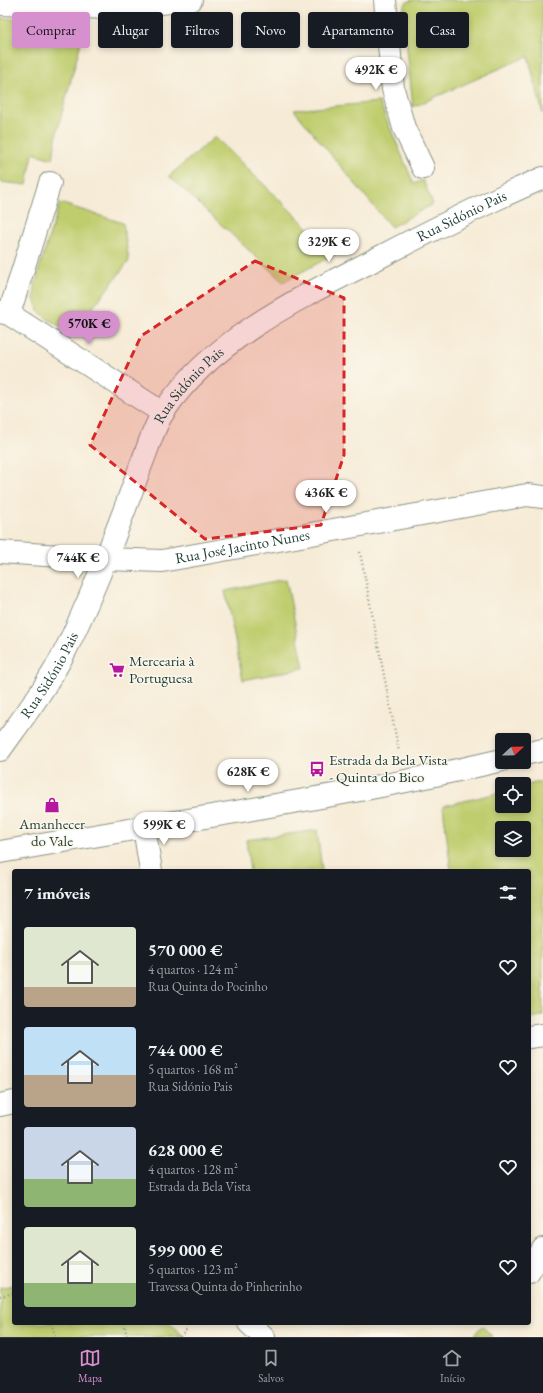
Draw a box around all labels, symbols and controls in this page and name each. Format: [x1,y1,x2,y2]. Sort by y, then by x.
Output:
chip: Comprar [12,12,90,48]
chip: Alugar [98,12,163,48]
chip: Filtros [171,12,233,48]
chip: Novo [241,12,300,48]
chip: Apartamento [308,12,408,48]
chip: Casa [416,12,469,48]
pin: 492K € [343,57,409,91]
text: 492K € [354,61,398,78]
street label: Rua Sidónio Pais [413,186,509,246]
pin: 329K € [296,229,362,263]
text: 329K € [307,233,351,250]
pin: 570K € [56,311,122,345]
text: 570K € [67,315,111,332]
street label: Rua Sidónio Pais [149,342,227,427]
pin: 436K € [293,480,359,514]
text: 436K € [304,484,348,501]
street label: Rua José Jacinto Nunes [174,524,311,567]
pin: 744K € [45,545,111,579]
text: 744K € [56,549,100,566]
street label: Rua Sidónio Pais [16,628,82,722]
place label: Mercearia à Portuguesa [129,651,194,687]
supermarket icon: Mercearia à Portuguesa [108,661,126,679]
north arrow [495,733,531,769]
map controls [495,733,531,857]
place label: Estrada da Bela Vista - Quinta do Bico [329,750,447,786]
pin: 628K € [215,759,281,793]
bus stop icon: Estrada da Bela Vista - Quinta do Bico [308,760,326,778]
text: 628K € [226,763,270,780]
button: locate [495,777,531,813]
shop icon: Amanhecer do Vale [43,796,61,814]
pin: 599K € [131,812,197,846]
place label: Amanhecer do Vale [18,814,85,850]
text: 599K € [142,816,186,833]
button: layers [495,821,531,857]
text: 7 imóveis [24,882,90,904]
icon: filters [497,882,519,904]
text: 570 000 € [148,939,223,961]
icon: home [56,943,104,991]
icon: heart [497,956,519,978]
text: 4 quartos · 124 m² [148,961,238,978]
text: Rua Quinta do Pocinho [148,978,268,995]
text: 744 000 € [148,1039,223,1061]
icon: home [56,1043,104,1091]
icon: heart [497,1056,519,1078]
text: 5 quartos · 168 m² [148,1061,238,1078]
text: Rua Sidónio Pais [148,1078,232,1095]
text: 628 000 € [148,1139,223,1161]
icon: home [56,1143,104,1191]
icon: heart [497,1156,519,1178]
text: 4 quartos · 128 m² [148,1161,238,1178]
text: Estrada da Bela Vista [148,1178,251,1195]
text: 599 000 € [148,1239,223,1261]
icon: home [56,1243,104,1291]
icon: heart [497,1256,519,1278]
text: 5 quartos · 123 m² [148,1261,238,1278]
text: Travessa Quinta do Pinherinho [148,1278,302,1295]
tab: Mapa [78,1347,102,1385]
tab: Salvos [258,1347,284,1385]
tab: Início [440,1347,465,1385]

